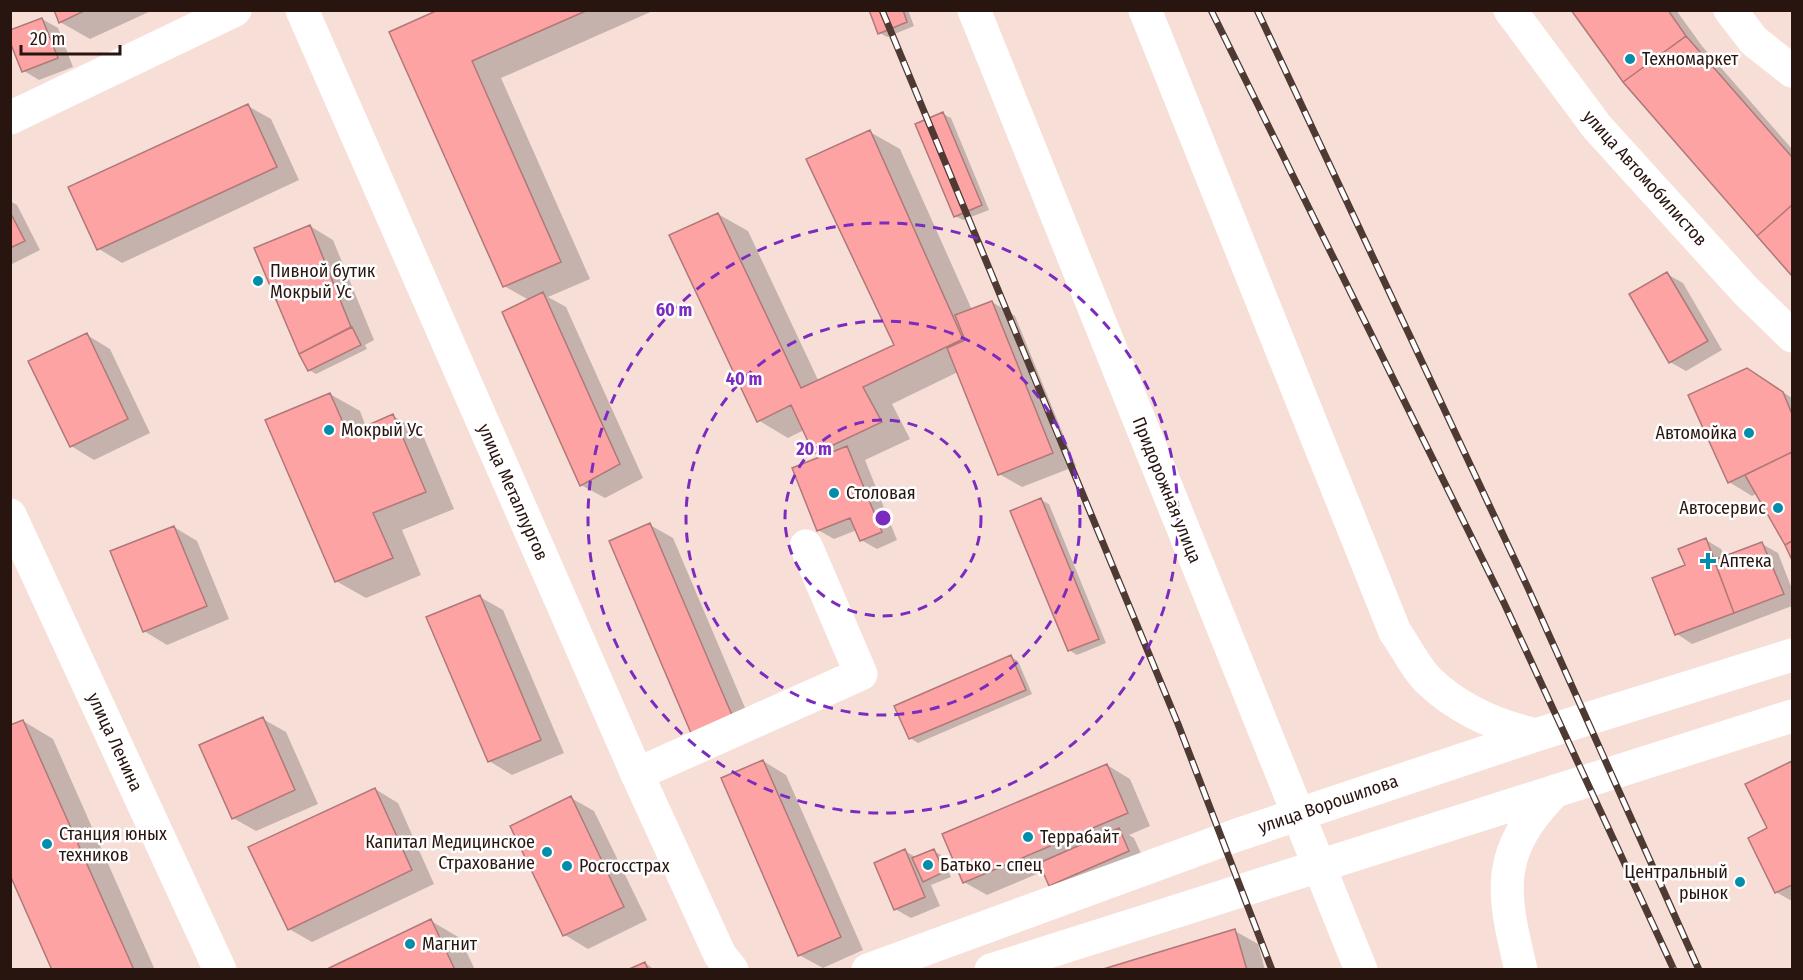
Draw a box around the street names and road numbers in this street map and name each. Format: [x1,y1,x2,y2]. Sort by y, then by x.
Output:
street label: улица Автомобилистов [1578,106,1712,250]
street label: Придорожная улица [1128,414,1206,566]
street label: улица Металлургов [473,420,553,564]
street label: улица Ленина [83,689,148,795]
street label: улица Ворошилова [1255,770,1401,838]

